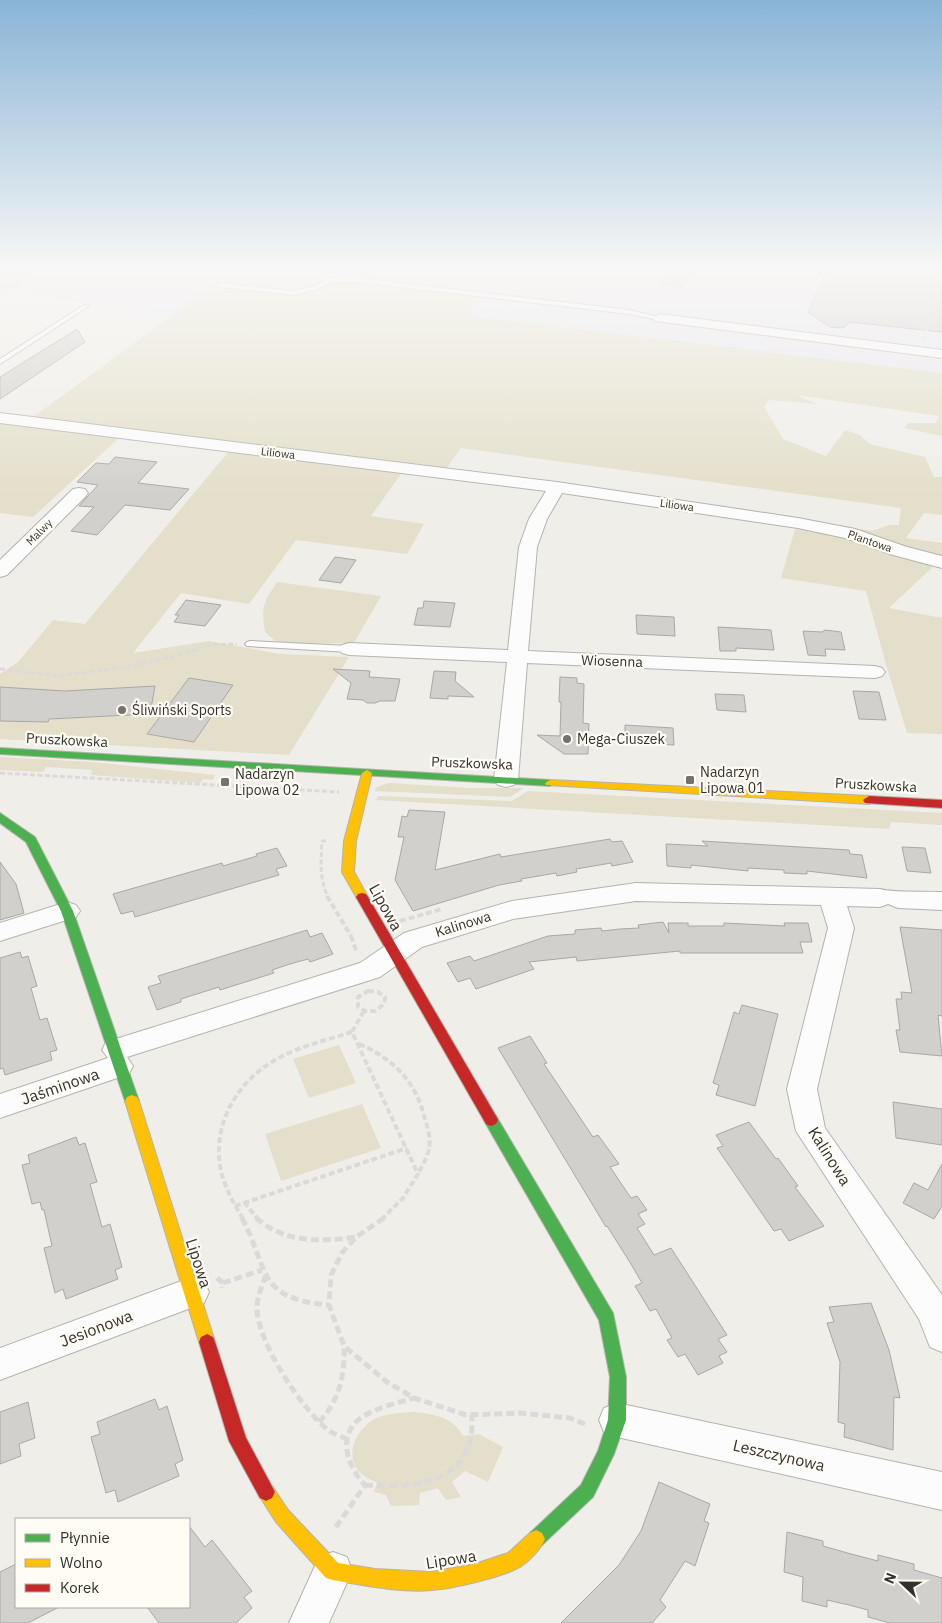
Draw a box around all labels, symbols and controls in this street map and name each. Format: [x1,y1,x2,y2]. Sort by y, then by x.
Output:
street label: Liliowa [260,444,296,462]
street label: Liliowa [659,496,695,514]
street label: Malwy [23,515,56,548]
street label: Plantowa [846,527,894,555]
street label: Wiosenna [581,651,644,671]
place label: Śliwiński Sports [132,700,232,719]
marker: Śliwiński Sports [116,704,128,716]
street label: Pruszkowska [26,729,109,751]
place label: Mega-Ciuszek [577,730,665,748]
marker: Mega-Ciuszek [561,733,573,745]
street label: Pruszkowska [431,753,514,773]
place label: Nadarzyn Lipowa 01 [700,763,765,797]
place label: Nadarzyn Lipowa 02 [235,765,300,799]
marker: Nadarzyn Lipowa 01 [684,774,696,786]
street label: Pruszkowska [835,774,918,796]
marker: Nadarzyn Lipowa 02 [219,776,231,788]
street label: Lipowa [365,880,407,934]
street label: Kalinowa [433,907,494,941]
street label: Jaśminowa [18,1063,102,1109]
street label: Kalinowa [804,1123,856,1189]
street label: Lipowa [182,1236,217,1291]
street label: Jesionowa [57,1305,136,1351]
street label: Leszczynowa [731,1435,827,1475]
legend [15,1518,190,1608]
text: Płynnie [60,1528,110,1547]
street label: Lipowa [424,1545,478,1573]
text: Wolno [60,1553,103,1572]
north arrow [877,1558,927,1608]
text: N [880,1570,900,1586]
text: Korek [60,1578,99,1597]

